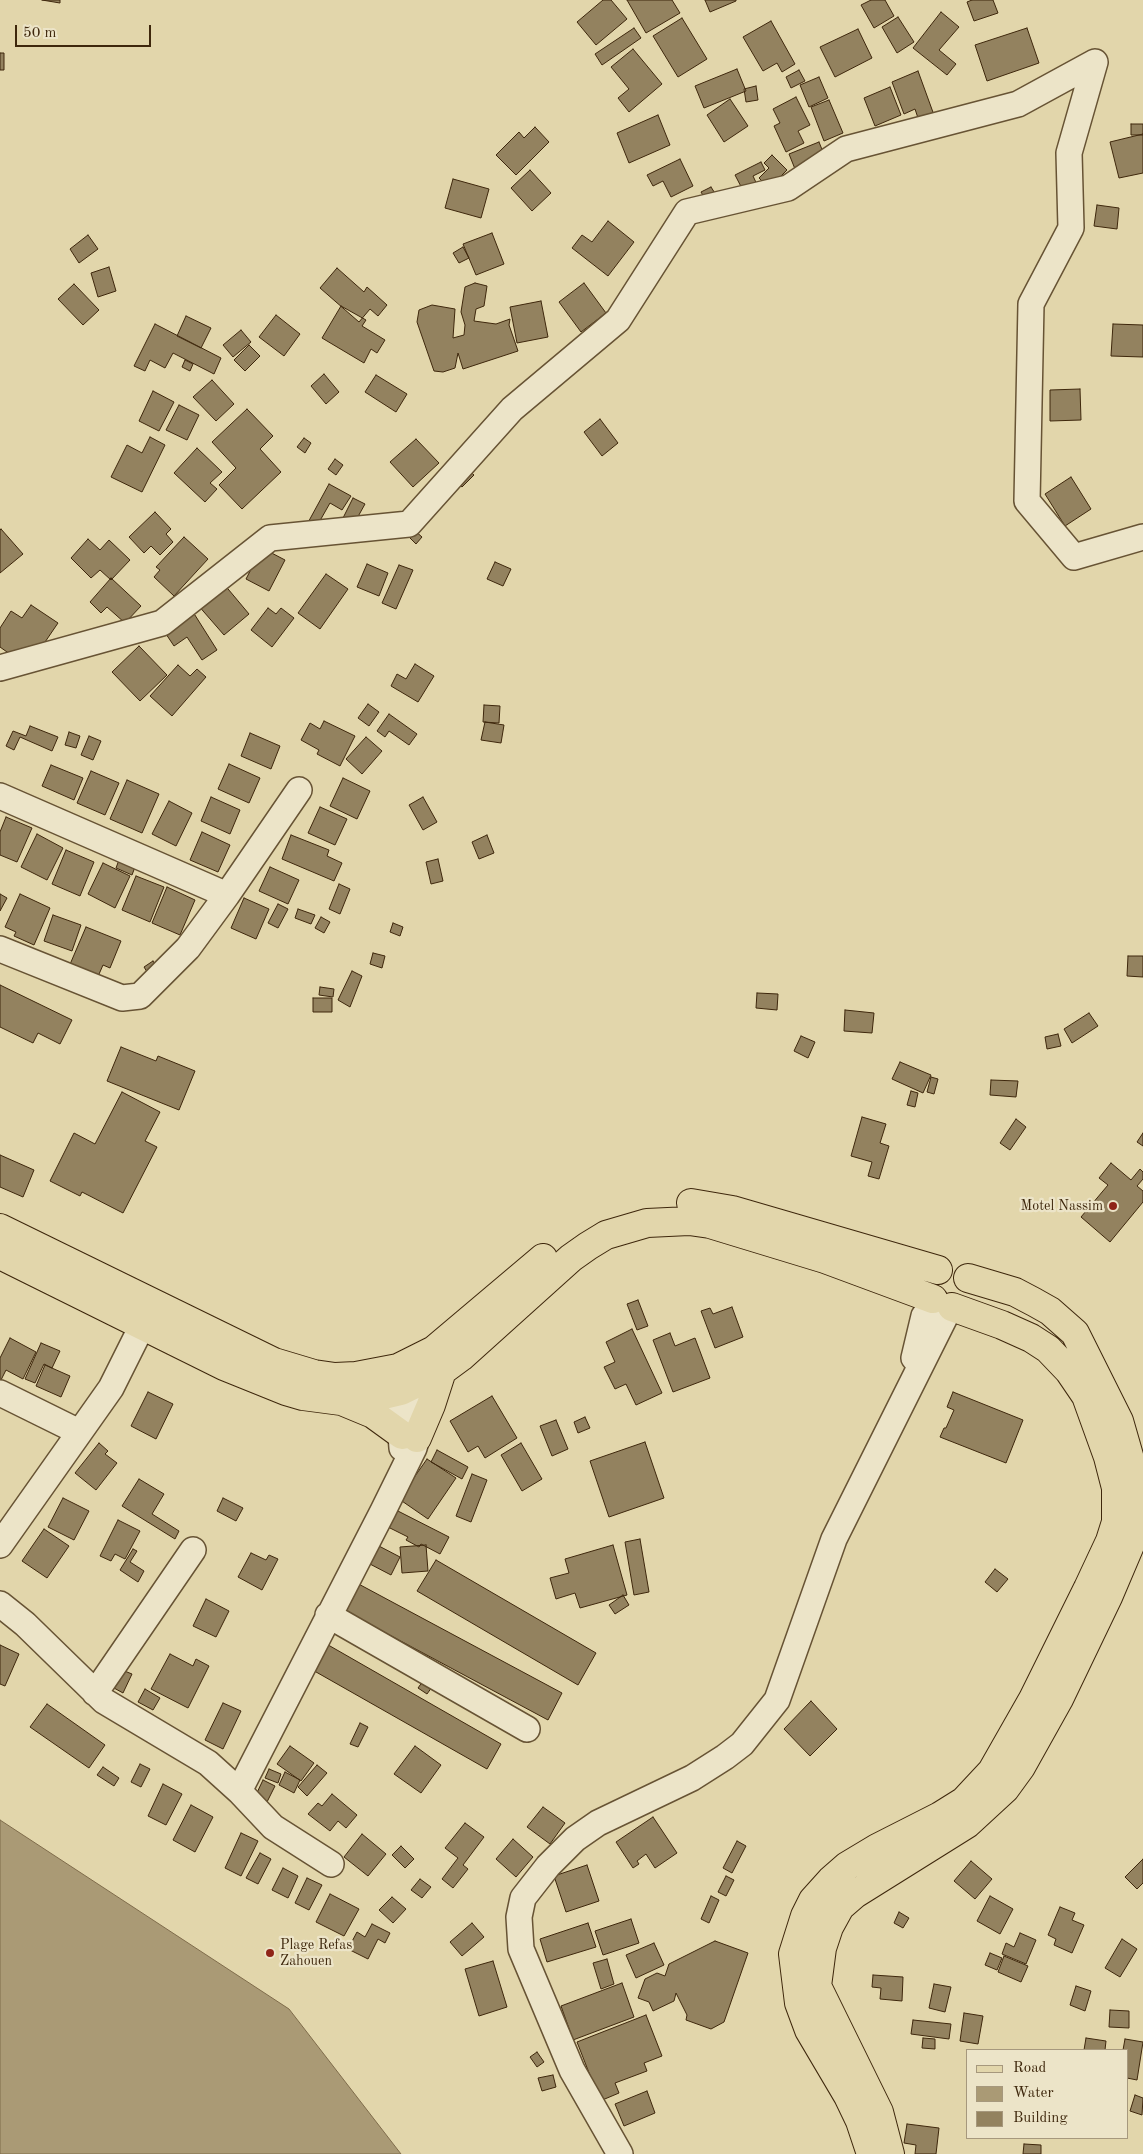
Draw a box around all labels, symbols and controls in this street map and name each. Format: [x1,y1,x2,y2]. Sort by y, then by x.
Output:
scale bar [18,15,154,47]
text: 50 m [23,26,57,41]
place label: Motel Nassim [1021,1198,1103,1214]
marker: Motel Nassim [1107,1200,1119,1212]
place label: Plage Refas Zahouen [280,1937,352,1970]
marker: Plage Refas Zahouen [264,1947,276,1959]
legend [966,2049,1128,2139]
text: Road [1013,2061,1046,2076]
text: Water [1013,2086,1054,2101]
text: Building [1013,2111,1068,2126]

